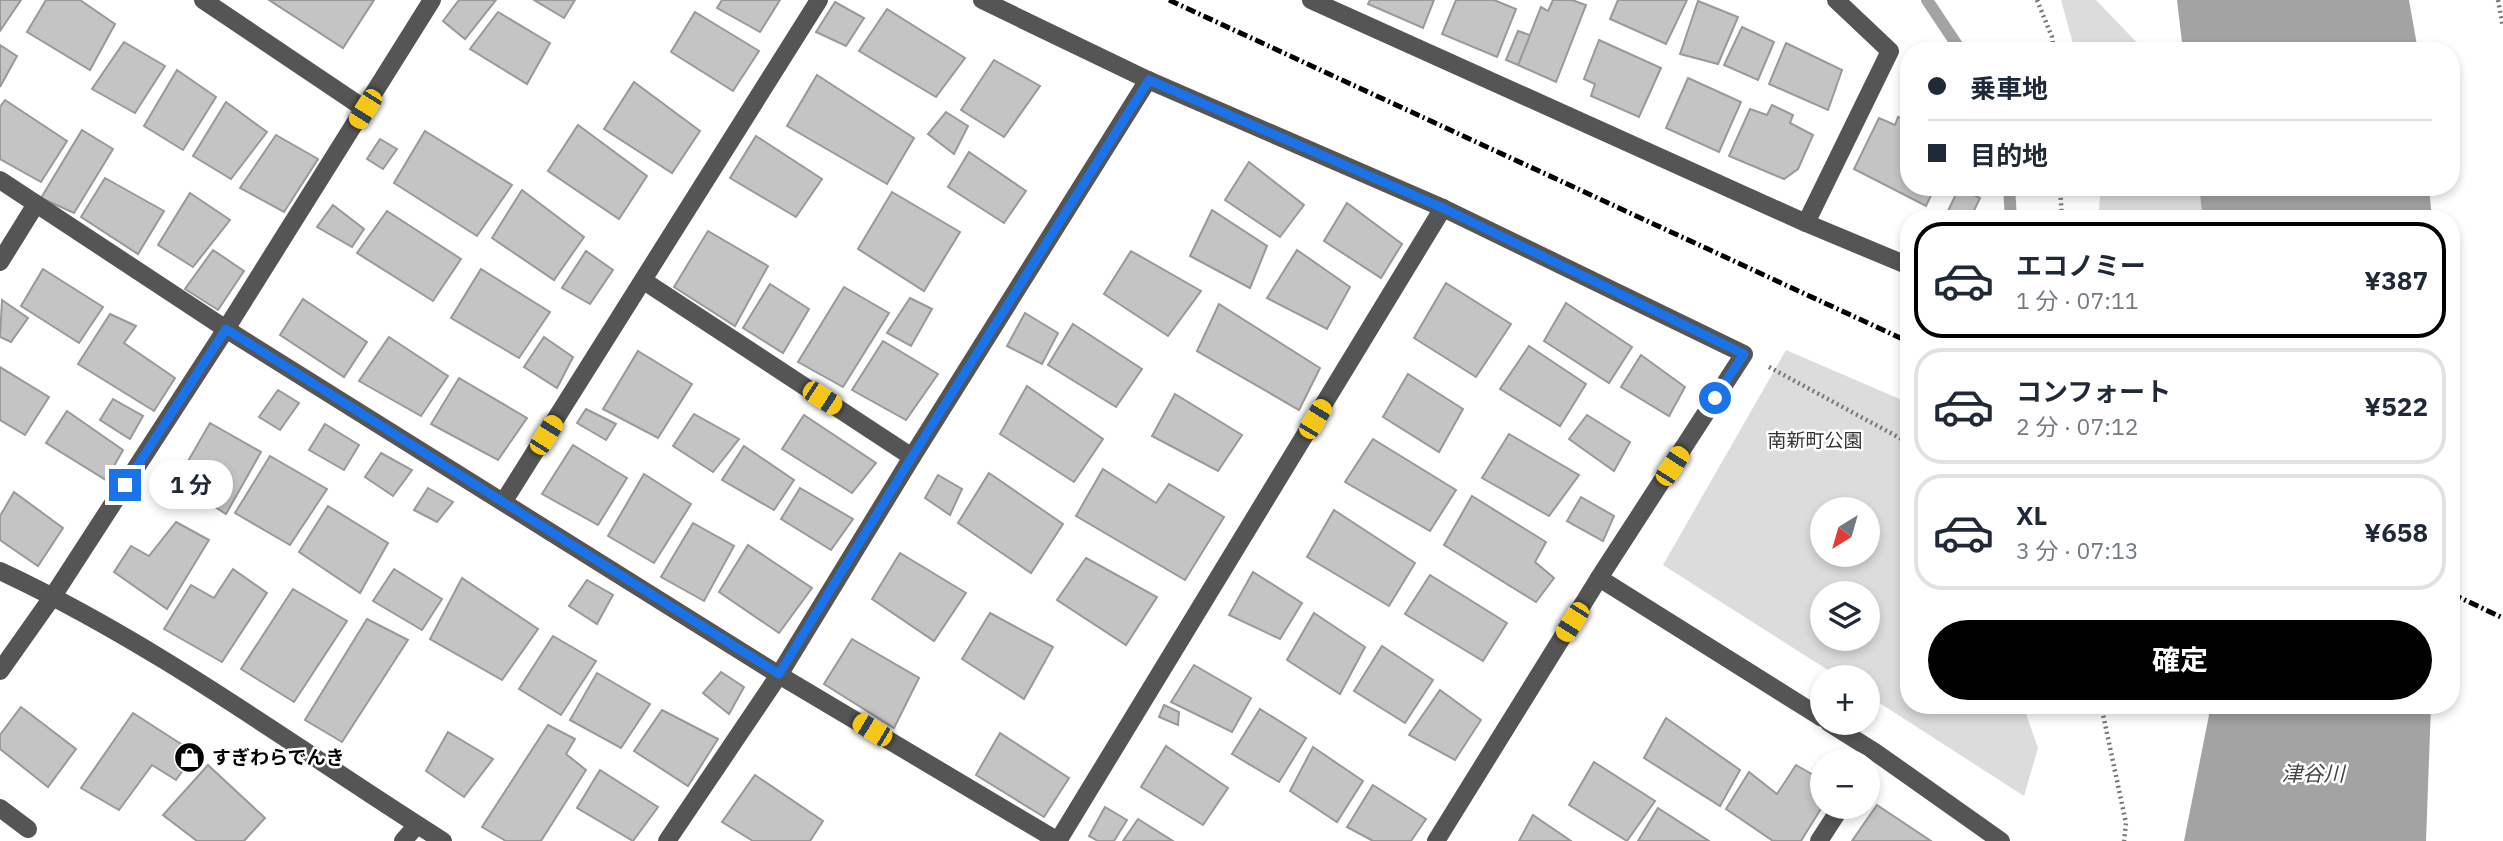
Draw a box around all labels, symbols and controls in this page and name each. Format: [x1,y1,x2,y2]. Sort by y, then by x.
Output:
text: 乗車地 [1970,71,2048,105]
car [345,86,386,132]
text: 目的地 [1970,138,2048,172]
text: エコノミー [2016,248,2146,282]
icon: car [1932,249,1995,312]
text: ¥387 [2364,263,2428,297]
text: 1 分 · 07:11 [2016,285,2139,315]
text: コンフォート [2016,374,2171,408]
icon: car [1932,375,1995,438]
car [799,378,846,418]
route start [1699,382,1731,414]
text: ¥522 [2364,389,2428,423]
car [1296,396,1335,442]
text: 2 分 · 07:12 [2016,411,2139,441]
car [526,412,567,458]
park label: 南新町公園 [1767,428,1863,452]
car [1652,443,1693,489]
callout: 1 分 [150,461,234,510]
route end [109,469,141,501]
text: 1 分 [170,469,212,499]
north arrow [1810,497,1880,567]
map controls [1810,497,1880,819]
text: XL [2016,498,2047,532]
icon: car [1932,501,1995,564]
text: ¥658 [2364,515,2428,549]
text: 3 分 · 07:13 [2016,535,2139,565]
button: layers [1810,581,1880,651]
car [1552,599,1593,645]
button: 確定 [1928,620,2432,700]
button: + [1810,665,1880,735]
car [849,710,896,750]
shop icon: すぎわらでんき [172,740,206,774]
place label: すぎわらでんき [212,745,344,769]
button: − [1810,749,1880,819]
water label: 津谷川 [2282,759,2346,787]

